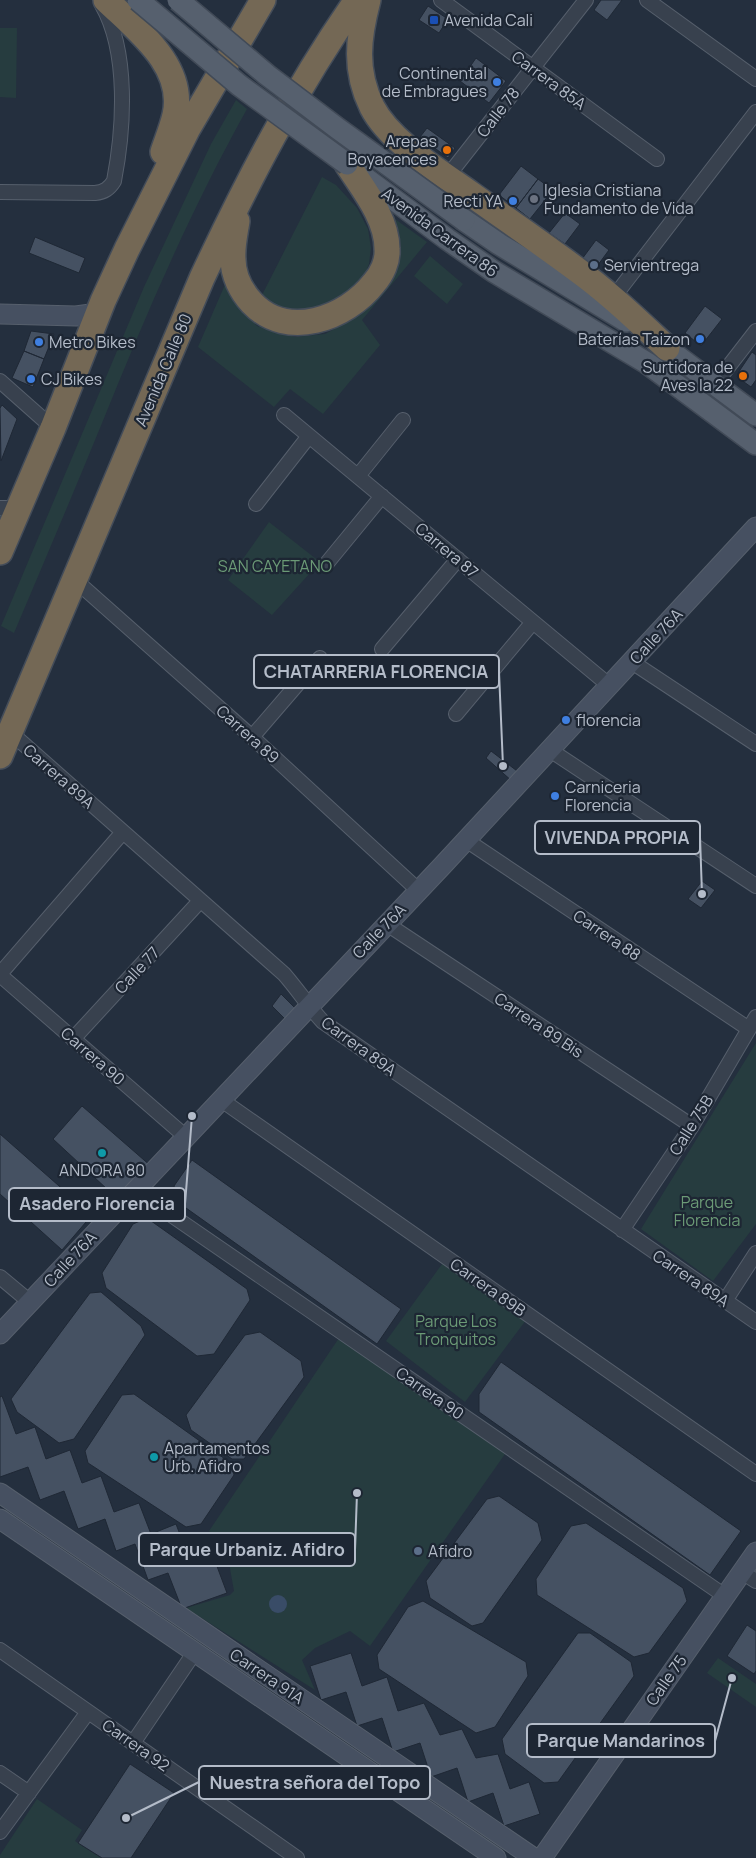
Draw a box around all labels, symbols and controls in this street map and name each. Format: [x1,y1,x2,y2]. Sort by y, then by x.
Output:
place label: Avenida Cali [444,9,533,31]
marker: Avenida Cali [428,14,440,26]
street label: Carrera 85A [507,45,591,115]
place label: Continental de Embragues [382,62,487,102]
marker: Continental de Embragues [491,76,503,88]
street label: Calle 78 [472,82,524,142]
place label: Arepas Boyacences [347,130,437,170]
marker: Arepas Boyacences [441,144,453,156]
place label: Iglesia Cristiana Fundamento de Vida [544,179,694,219]
street label: Avenida Carrera 86 [377,182,503,282]
place label: Recti YA [443,190,503,212]
marker: Iglesia Cristiana Fundamento de Vida [528,193,540,205]
marker: Recti YA [507,195,519,207]
place label: Servientrega [604,254,699,276]
marker: Servientrega [588,259,600,271]
street label: Avenida Calle 80 [129,310,197,430]
place label: Baterías Taizon [578,328,690,350]
place label: Metro Bikes [49,331,136,353]
marker: Baterías Taizon [694,333,706,345]
marker: Metro Bikes [33,336,45,348]
place label: Surtidora de Aves la 22 [642,356,733,396]
place label: CJ Bikes [41,368,102,390]
marker: Surtidora de Aves la 22 [737,370,749,382]
marker: CJ Bikes [25,373,37,385]
street label: Carrera 87 [411,517,483,583]
park label: SAN CAYETANO [218,555,333,577]
street label: Calle 76A [625,603,687,669]
callout: CHATARRERIA FLORENCIA [254,655,499,688]
text: CHATARRERIA FLORENCIA [264,659,488,683]
street label: Carrera 89 [212,700,284,768]
place label: florencia [576,709,641,731]
marker: florencia [560,714,572,726]
street label: Carrera 89A [19,739,99,813]
place label: Carniceria Florencia [565,776,641,816]
marker: Carniceria Florencia [549,790,561,802]
callout: VIVENDA PROPIA [535,821,700,854]
text: VIVENDA PROPIA [545,825,689,849]
street label: Calle 76A [347,899,411,963]
street label: Carrera 88 [569,904,645,966]
street label: Calle 77 [110,942,164,998]
street label: Carrera 89 Bis [490,987,588,1063]
street label: Carrera 89A [317,1011,401,1081]
street label: Carrera 90 [56,1022,130,1090]
street label: Calle 75B [664,1090,718,1159]
marker: ANDORA 80 [96,1147,108,1159]
place label: ANDORA 80 [59,1159,145,1181]
callout: Asadero Florencia [9,1188,185,1221]
text: Asadero Florencia [19,1191,175,1215]
park label: Parque Florencia [674,1191,740,1231]
street label: Calle 76A [39,1226,101,1292]
street label: Carrera 89A [648,1244,734,1312]
street label: Carrera 89B [446,1253,530,1321]
park label: Parque Los Tronquitos [415,1310,497,1350]
street label: Carrera 90 [392,1362,468,1424]
place label: Apartamentos Urb. Afidro [164,1437,270,1477]
marker: Apartamentos Urb. Afidro [148,1451,160,1463]
callout: Parque Urbaniz. Afidro [139,1533,355,1566]
text: Parque Urbaniz. Afidro [149,1537,345,1561]
place label: Afidro [428,1540,472,1562]
marker: Afidro [412,1545,424,1557]
street label: Carrera 91A [226,1643,308,1709]
street label: Calle 75 [640,1650,692,1710]
street label: Carrera 92 [98,1714,174,1776]
callout: Parque Mandarinos [527,1724,715,1757]
text: Parque Mandarinos [537,1728,705,1752]
callout: Nuestra señora del Topo [199,1766,430,1799]
text: Nuestra señora del Topo [210,1770,420,1794]

